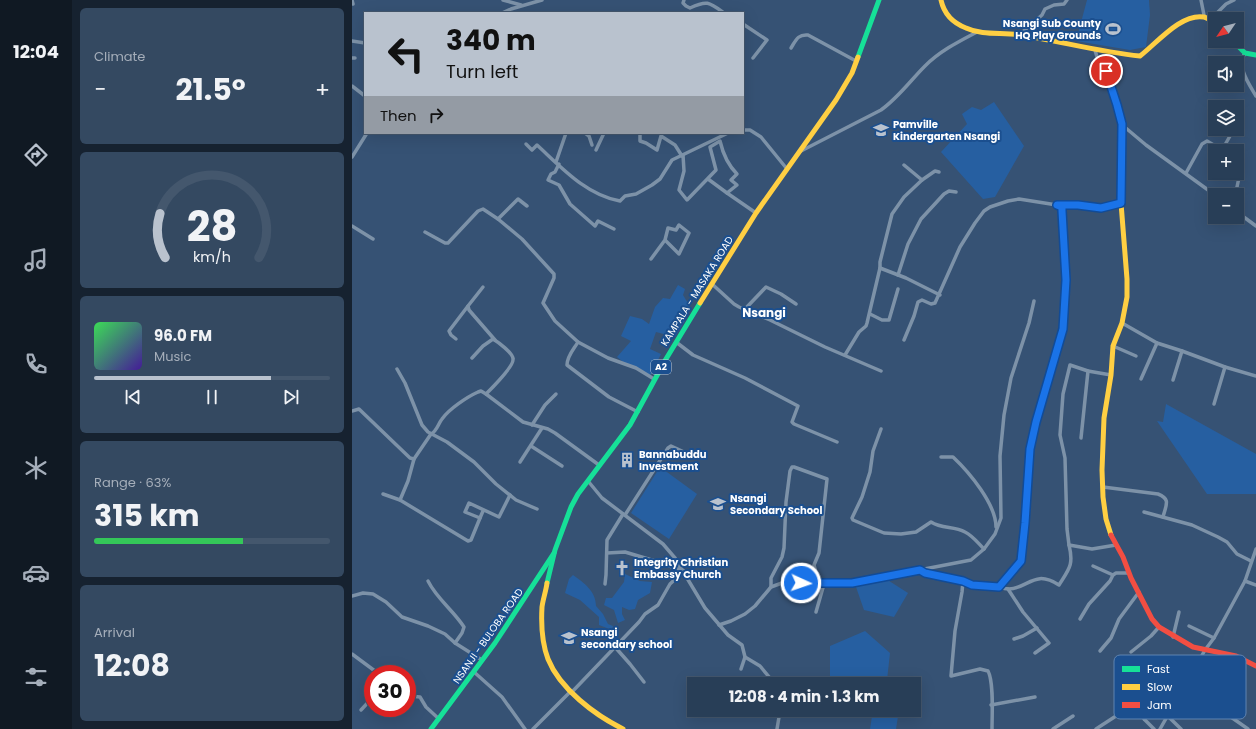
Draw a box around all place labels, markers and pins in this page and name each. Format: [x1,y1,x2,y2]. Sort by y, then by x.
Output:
place label: Nsangi Sub County HQ Play Grounds [1003,16,1102,43]
sports icon: Nsangi Sub County HQ Play Grounds [1104,20,1122,38]
pin [1089,54,1123,88]
place label: Pamville Kindergarten Nsangi [893,117,1000,144]
school or university icon: Pamville Kindergarten Nsangi [872,121,890,139]
place label: Bannabuddu Investment [639,447,707,474]
building icon: Bannabuddu Investment [618,451,636,469]
place label: Nsangi Secondary School [730,491,822,518]
school or university icon: Nsangi Secondary School [709,495,727,513]
place label: Integrity Christian Embassy Church [634,555,728,582]
church icon: Integrity Christian Embassy Church [613,559,631,577]
place label: Nsangi secondary school [581,625,672,652]
school or university icon: Nsangi secondary school [560,629,578,647]

